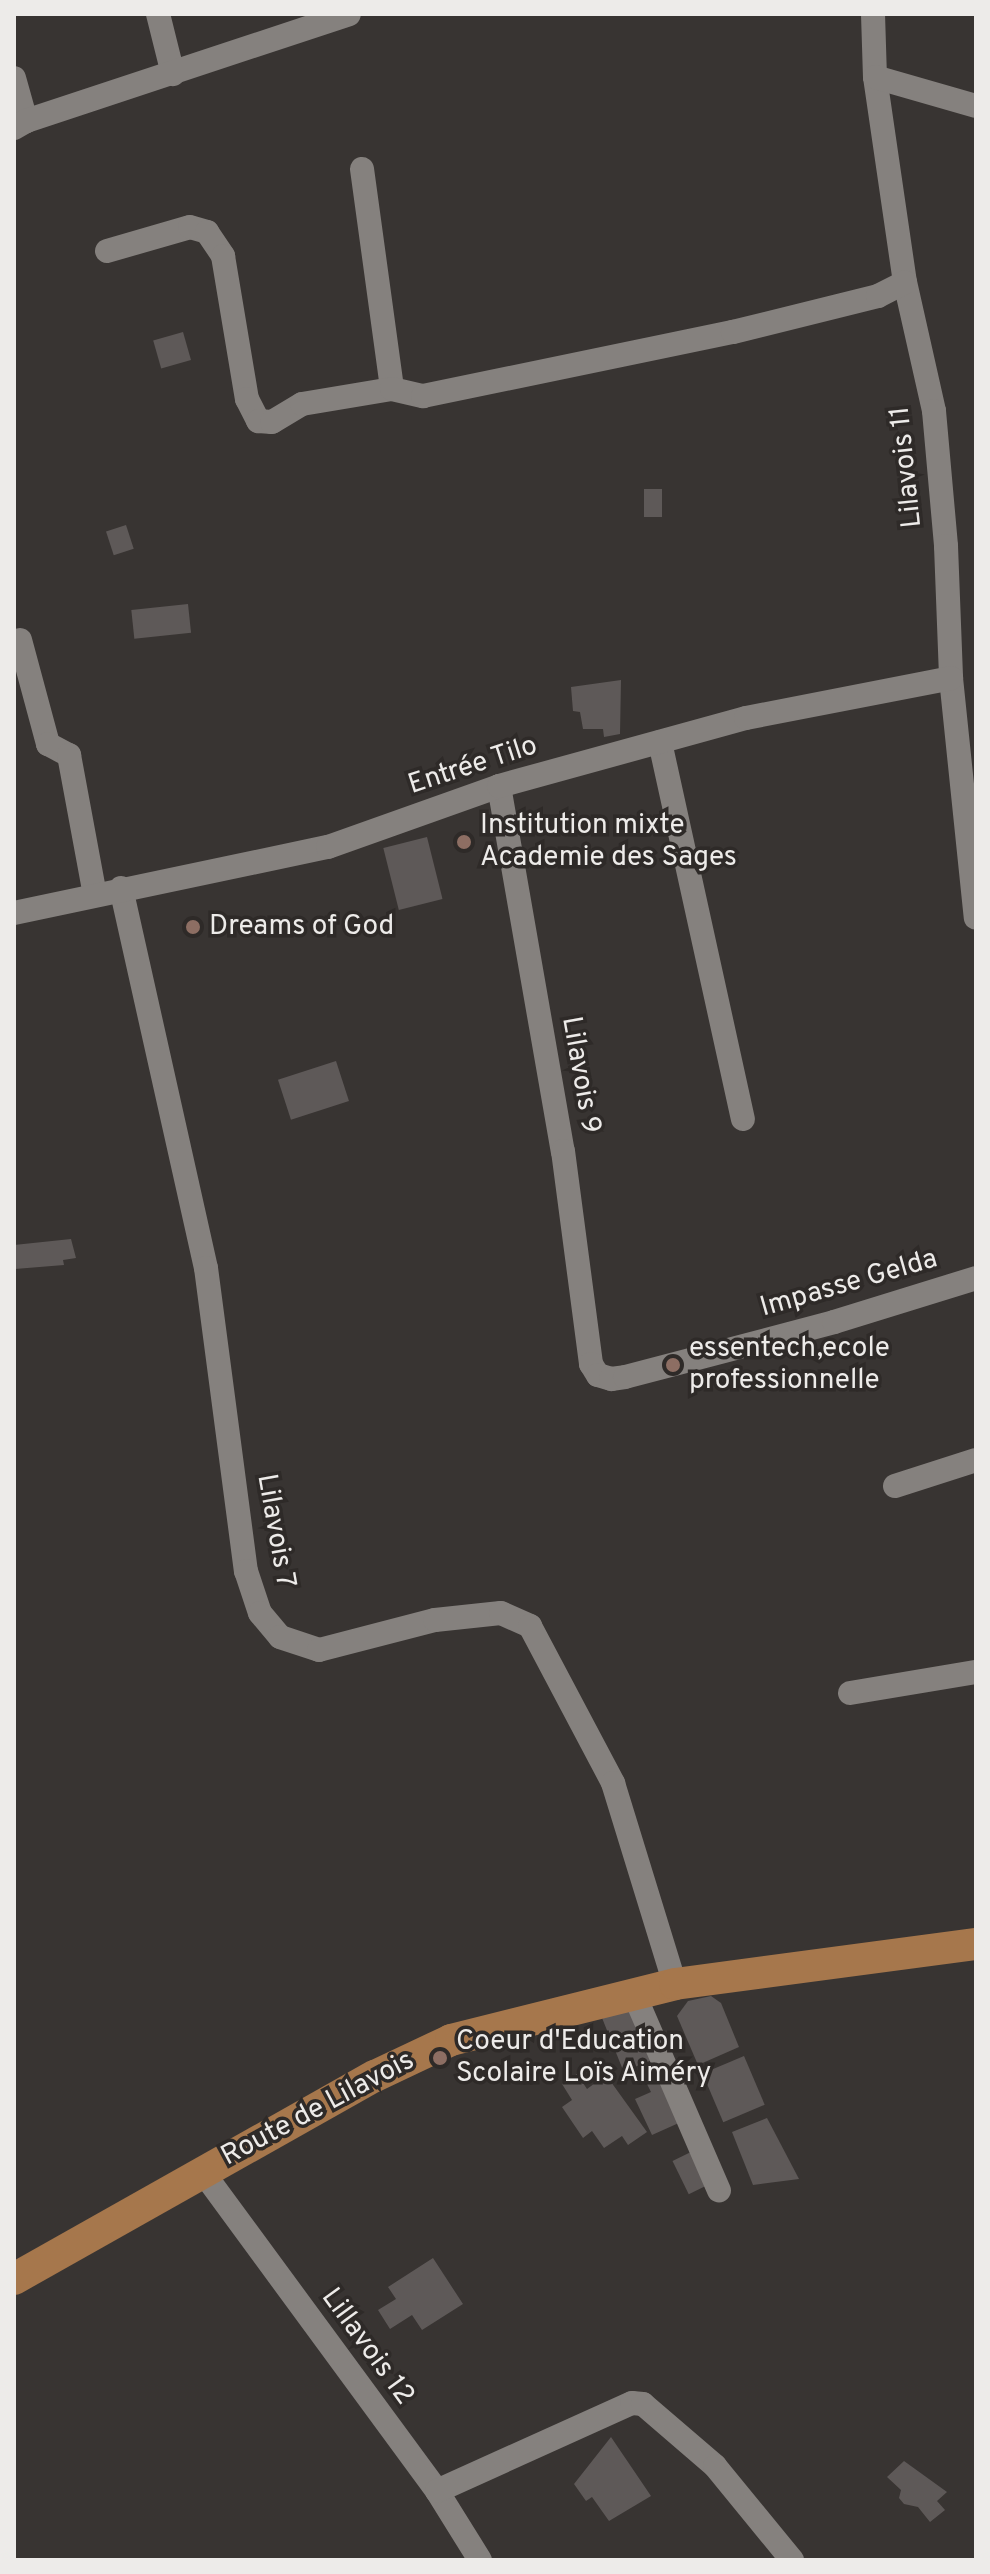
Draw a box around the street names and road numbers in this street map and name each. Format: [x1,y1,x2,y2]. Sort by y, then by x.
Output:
street label: Lilavois 11 [884,404,930,530]
street label: Entrée Tilo [404,729,542,803]
street label: Lilavois 9 [553,1014,607,1136]
street label: Impasse Gelda [757,1243,941,1325]
street label: Lilavois 7 [248,1471,302,1591]
street label: Route de Lilavois [216,2044,420,2174]
street label: Lillavois 12 [313,2282,421,2412]

